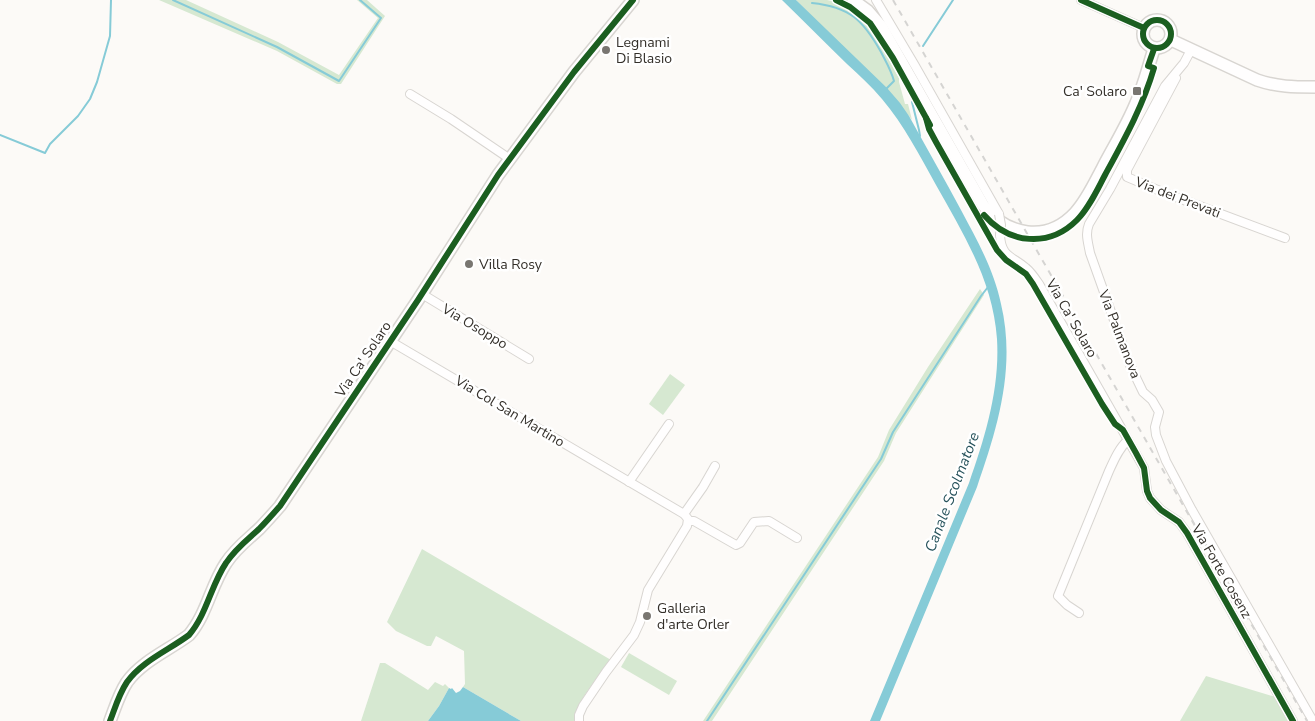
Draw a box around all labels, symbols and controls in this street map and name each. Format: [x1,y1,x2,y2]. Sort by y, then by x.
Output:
place label: Legnami Di Blasio [616,33,672,68]
marker: Legnami Di Blasio [600,44,612,56]
place label: Ca' Solaro [1063,82,1127,101]
marker: Ca' Solaro [1131,85,1143,97]
street label: Via dei Prevati [1131,172,1223,222]
place label: Villa Rosy [478,255,543,274]
marker: Villa Rosy [463,258,475,270]
street label: Via Ca' Solaro [1041,275,1102,361]
street label: Via Palmanova [1094,286,1145,381]
street label: Via Osoppo [438,299,511,354]
street label: Via Ca' Solaro [330,317,396,402]
street label: Via Col San Martino [451,371,568,452]
water label: Canale Scolmatore [920,429,984,555]
street label: Via Forte Cosenz [1186,520,1256,622]
place label: Galleria d'arte Orler [657,599,729,634]
marker: Galleria d'arte Orler [641,610,653,622]

